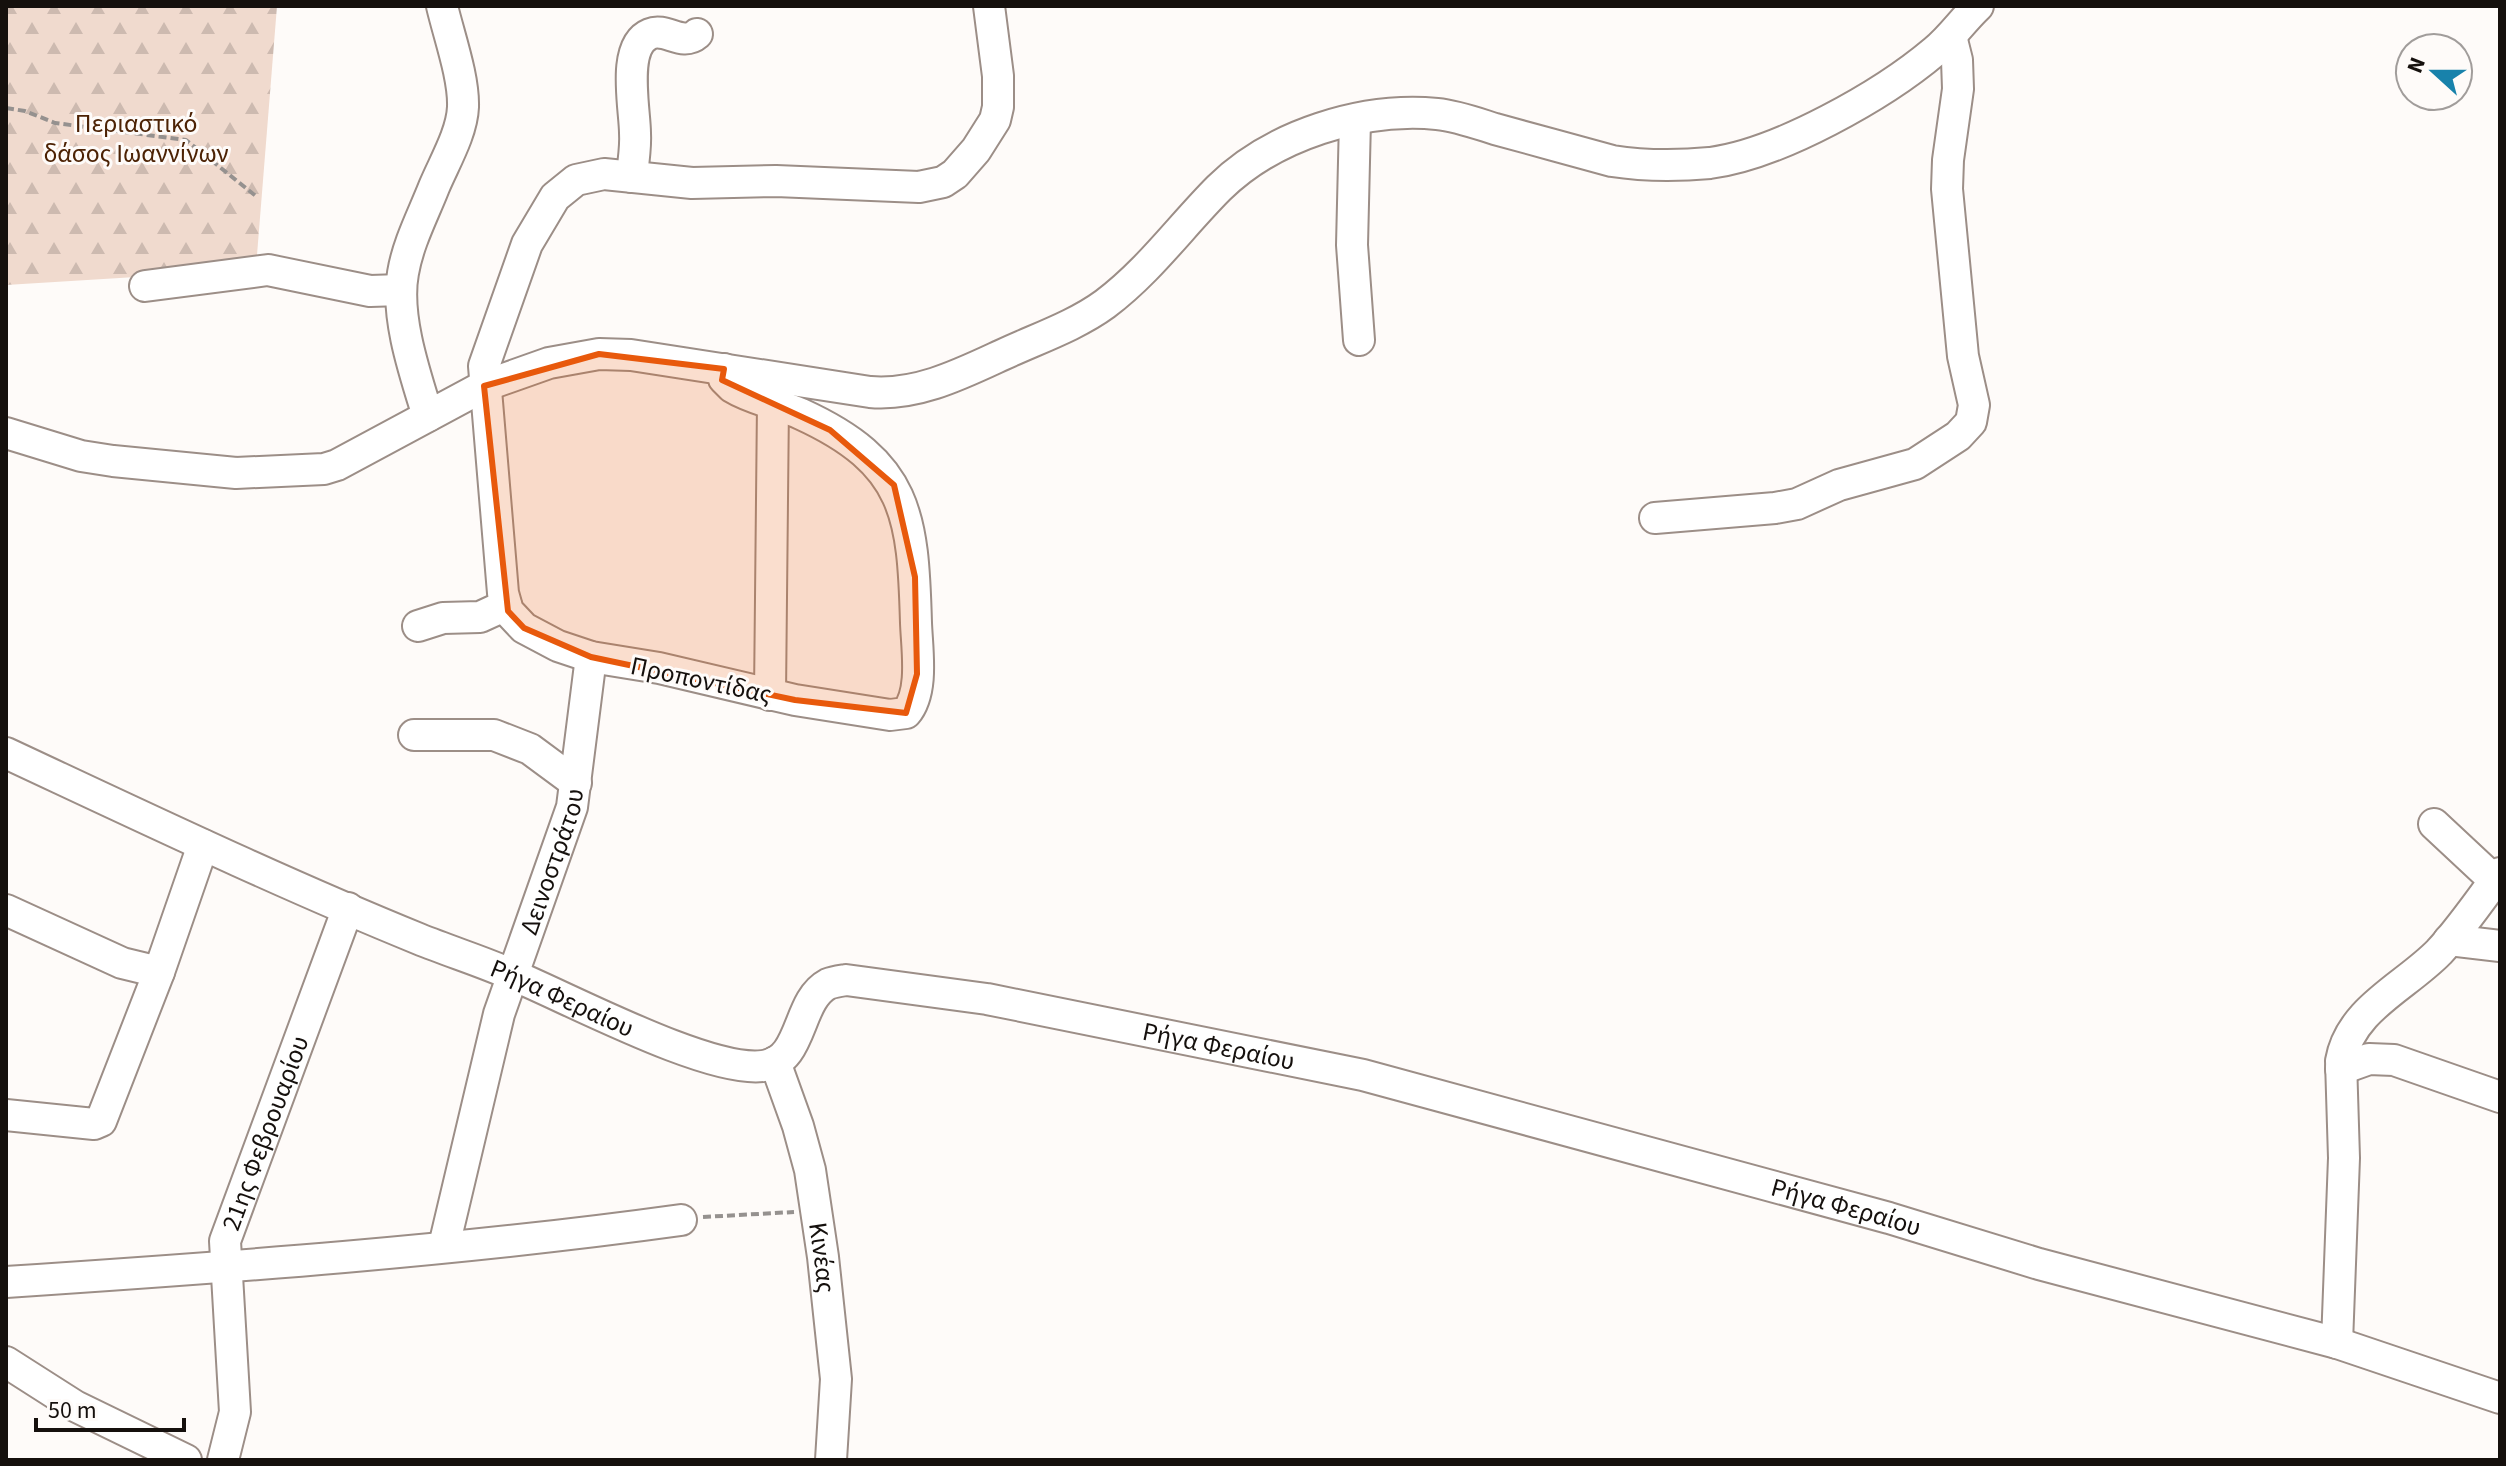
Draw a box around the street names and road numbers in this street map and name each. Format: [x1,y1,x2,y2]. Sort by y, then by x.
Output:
street label: Προποντίδας [627,647,775,713]
street label: Δεινοστράτου [510,786,593,940]
street label: Ρήγα Φεραίου [485,949,640,1046]
street label: Ρήγα Φεραίου [1139,1012,1298,1079]
street label: 21ης Φεβρουαρίου [212,1030,318,1236]
street label: Ρήγα Φεραίου [1767,1168,1926,1245]
street label: Κινέας [800,1220,845,1295]

